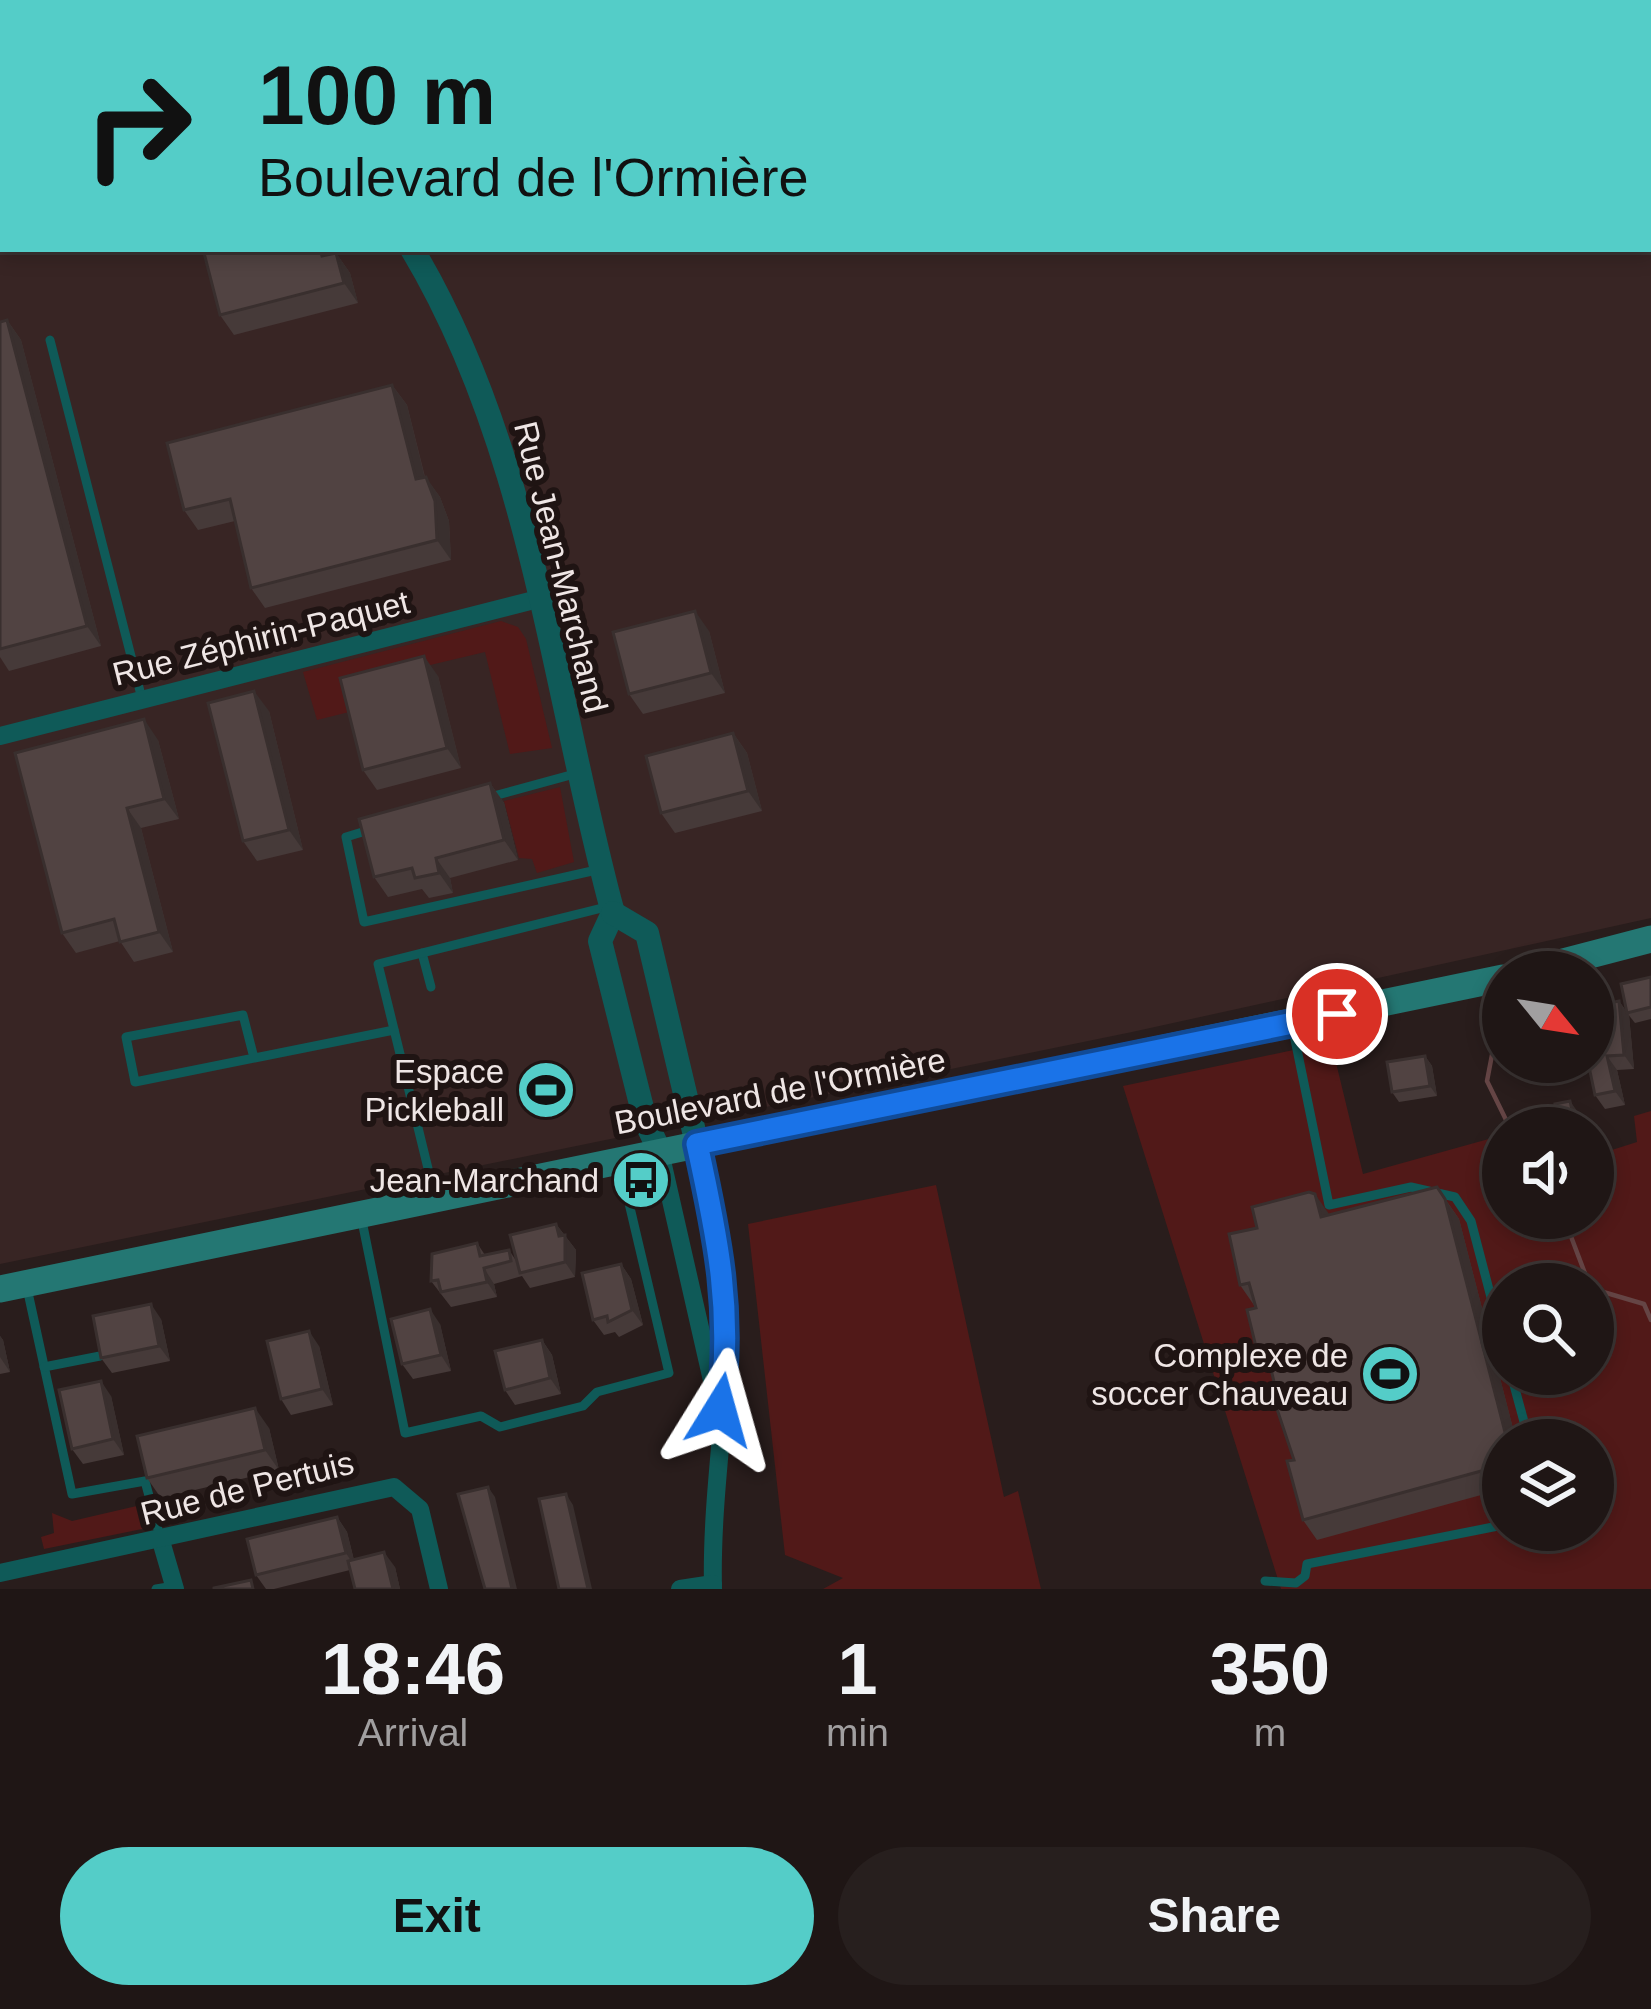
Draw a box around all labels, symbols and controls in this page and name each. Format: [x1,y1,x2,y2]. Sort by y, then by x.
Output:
icon: right [60,48,216,204]
text: 100 m [258,48,496,142]
text: Boulevard de l'Ormière [258,147,809,207]
street label: Rue Jean-Marchand [507,417,615,717]
street label: Rue Zéphirin-Paquet [109,583,413,693]
north arrow [1482,951,1614,1083]
map controls [1482,951,1614,1551]
pin [1286,963,1388,1065]
icon: arrive [1304,981,1370,1047]
street label: Boulevard de l'Ormière [611,1041,949,1141]
place label: Espace Pickleball [365,1053,504,1128]
sports icon: Espace Pickleball [515,1059,577,1121]
button: sound [1482,1107,1614,1239]
bus stop icon: Jean-Marchand [610,1149,672,1211]
place label: Jean-Marchand [370,1162,599,1199]
button: search [1482,1263,1614,1395]
place label: Complexe de soccer Chauveau [1091,1337,1348,1412]
sports icon: Complexe de soccer Chauveau [1359,1343,1421,1405]
position arrow [657,1347,783,1473]
button: layers [1482,1419,1614,1551]
street label: Rue de Pertuis [137,1444,357,1532]
text: 18:46 [321,1629,505,1709]
text: 1 [837,1629,878,1709]
text: 350 [1210,1629,1330,1709]
text: Arrival [358,1711,468,1754]
text: min [826,1711,889,1754]
text: m [1254,1711,1286,1754]
button: Exit [60,1847,814,1985]
button: Share [838,1847,1591,1985]

